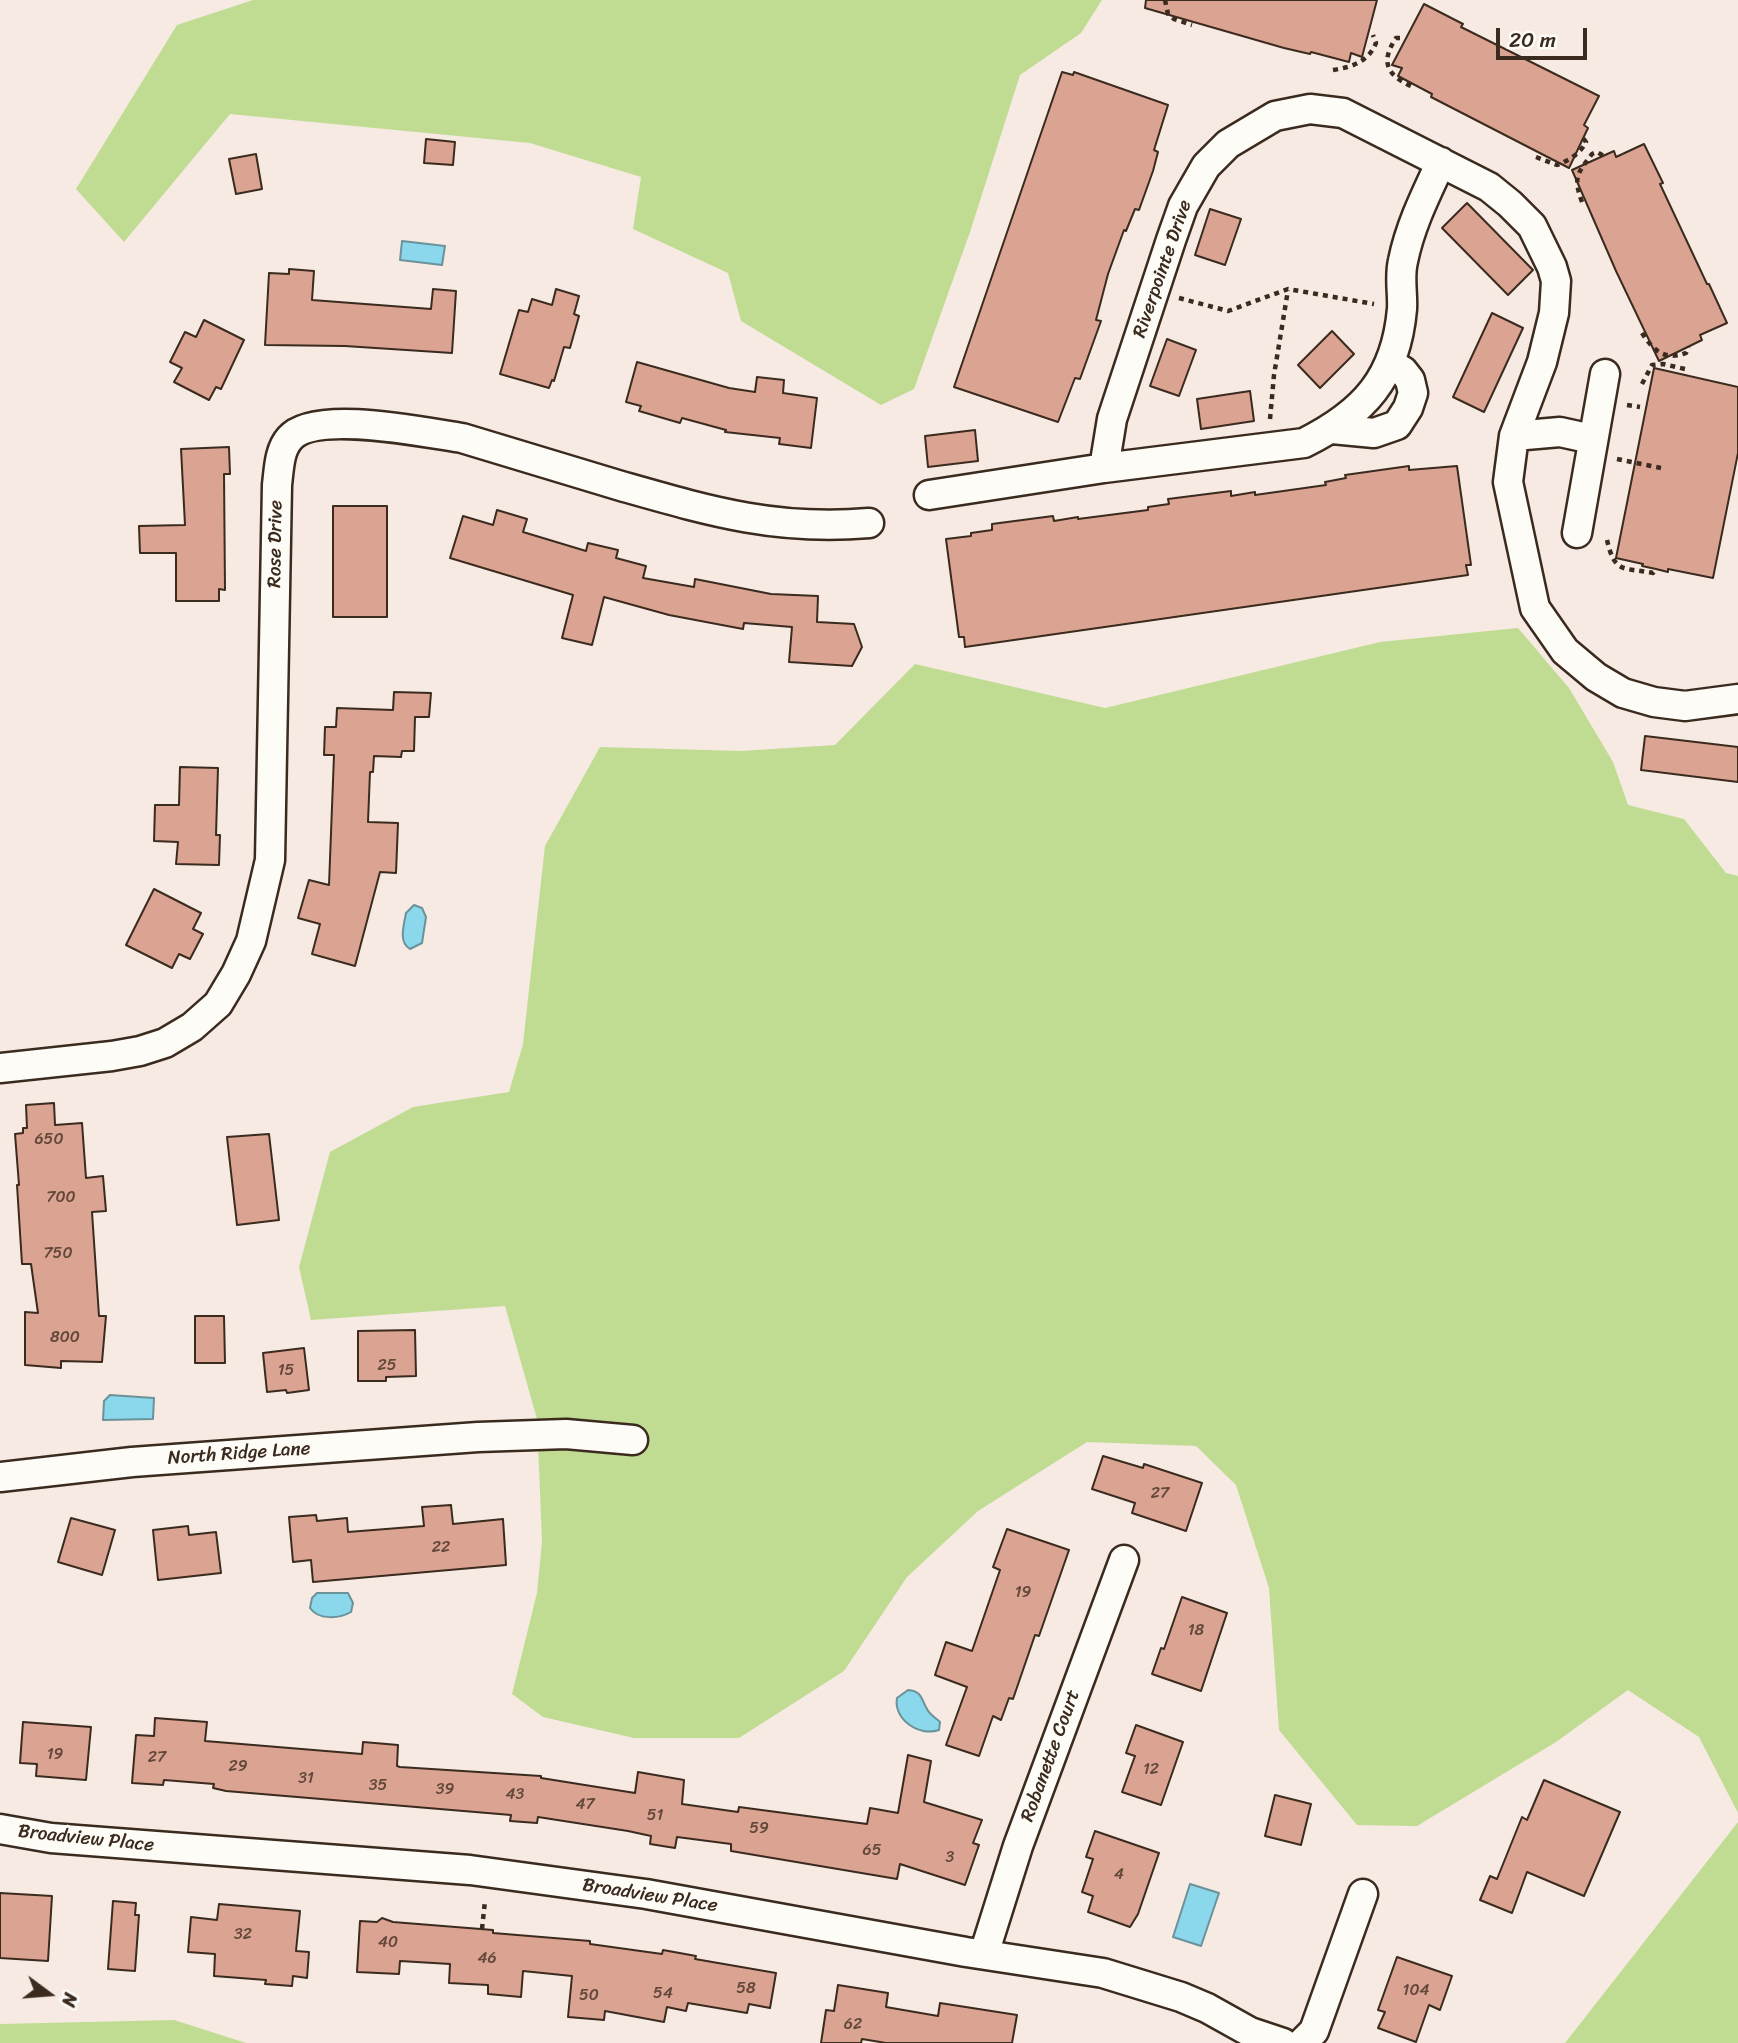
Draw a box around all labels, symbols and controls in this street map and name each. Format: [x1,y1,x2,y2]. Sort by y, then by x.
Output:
scale bar [1500,14,1591,58]
text: 20 m [1509,21,1556,59]
street label: Riverpointe Drive [1129,197,1197,341]
street label: Rose Drive [264,500,288,588]
house number: 650 [35,1130,63,1150]
house number: 700 [46,1188,76,1208]
house number: 750 [43,1244,73,1264]
house number: 800 [50,1328,80,1348]
house number: 25 [377,1356,397,1376]
house number: 15 [278,1361,294,1381]
street label: North Ridge Lane [167,1438,311,1470]
house number: 27 [1151,1484,1169,1504]
house number: 22 [432,1538,450,1558]
house number: 19 [1015,1583,1031,1603]
house number: 18 [1188,1621,1204,1641]
street label: Robanette Court [1017,1687,1085,1825]
house number: 19 [47,1745,63,1765]
house number: 27 [148,1748,166,1768]
house number: 29 [228,1757,248,1777]
house number: 12 [1143,1760,1159,1780]
house number: 31 [298,1769,314,1789]
house number: 35 [369,1776,387,1796]
house number: 39 [436,1780,454,1800]
house number: 43 [506,1785,524,1805]
house number: 47 [575,1795,595,1815]
house number: 51 [647,1806,663,1826]
house number: 59 [749,1819,769,1839]
street label: Broadview Place [17,1821,155,1857]
house number: 65 [863,1841,881,1861]
house number: 3 [946,1848,954,1868]
house number: 4 [1114,1865,1124,1885]
street label: Broadview Place [581,1874,719,1918]
house number: 32 [234,1925,252,1945]
house number: 40 [378,1933,398,1953]
house number: 46 [477,1949,497,1969]
north arrow [14,1959,84,2029]
house number: 58 [736,1979,756,1999]
house number: 104 [1403,1981,1429,2001]
house number: 54 [653,1984,673,2004]
house number: 50 [579,1986,599,2006]
text: N [52,1989,87,2011]
house number: 62 [844,2015,862,2035]

